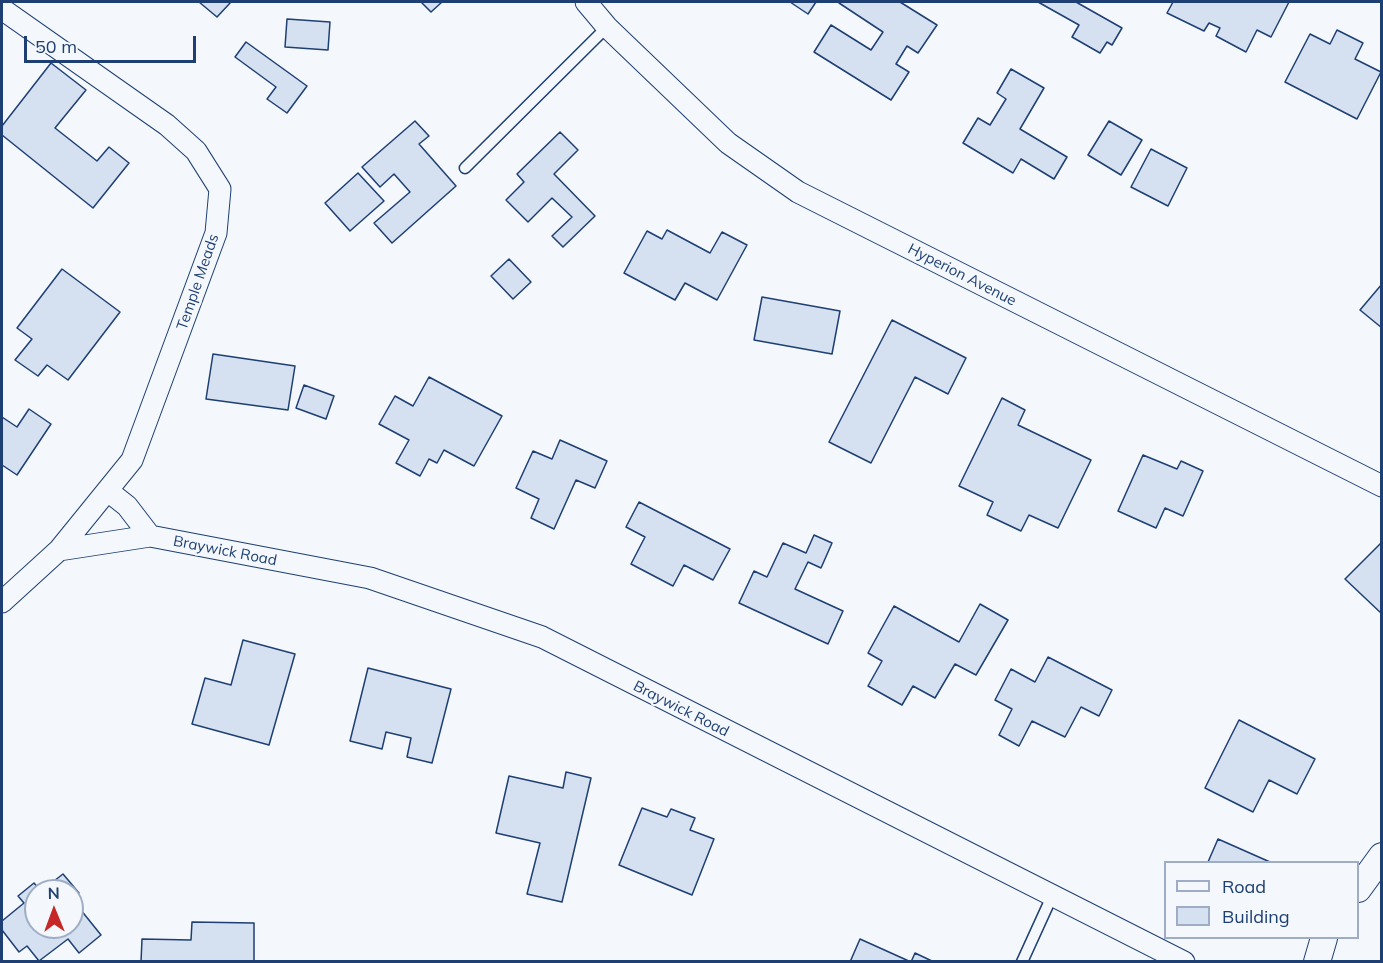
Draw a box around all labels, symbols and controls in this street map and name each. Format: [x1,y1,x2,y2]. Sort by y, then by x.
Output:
scale bar [27,24,200,62]
text: 50 m [35,35,77,58]
street label: Temple Meads [173,232,223,332]
street label: Hyperion Avenue [905,240,1019,310]
street label: Braywick Road [172,532,278,570]
street label: Braywick Road [630,677,732,741]
legend [1164,861,1359,939]
text: Road [1222,875,1266,898]
north arrow [24,879,84,939]
text: N [48,883,60,903]
text: Building [1222,905,1290,928]

